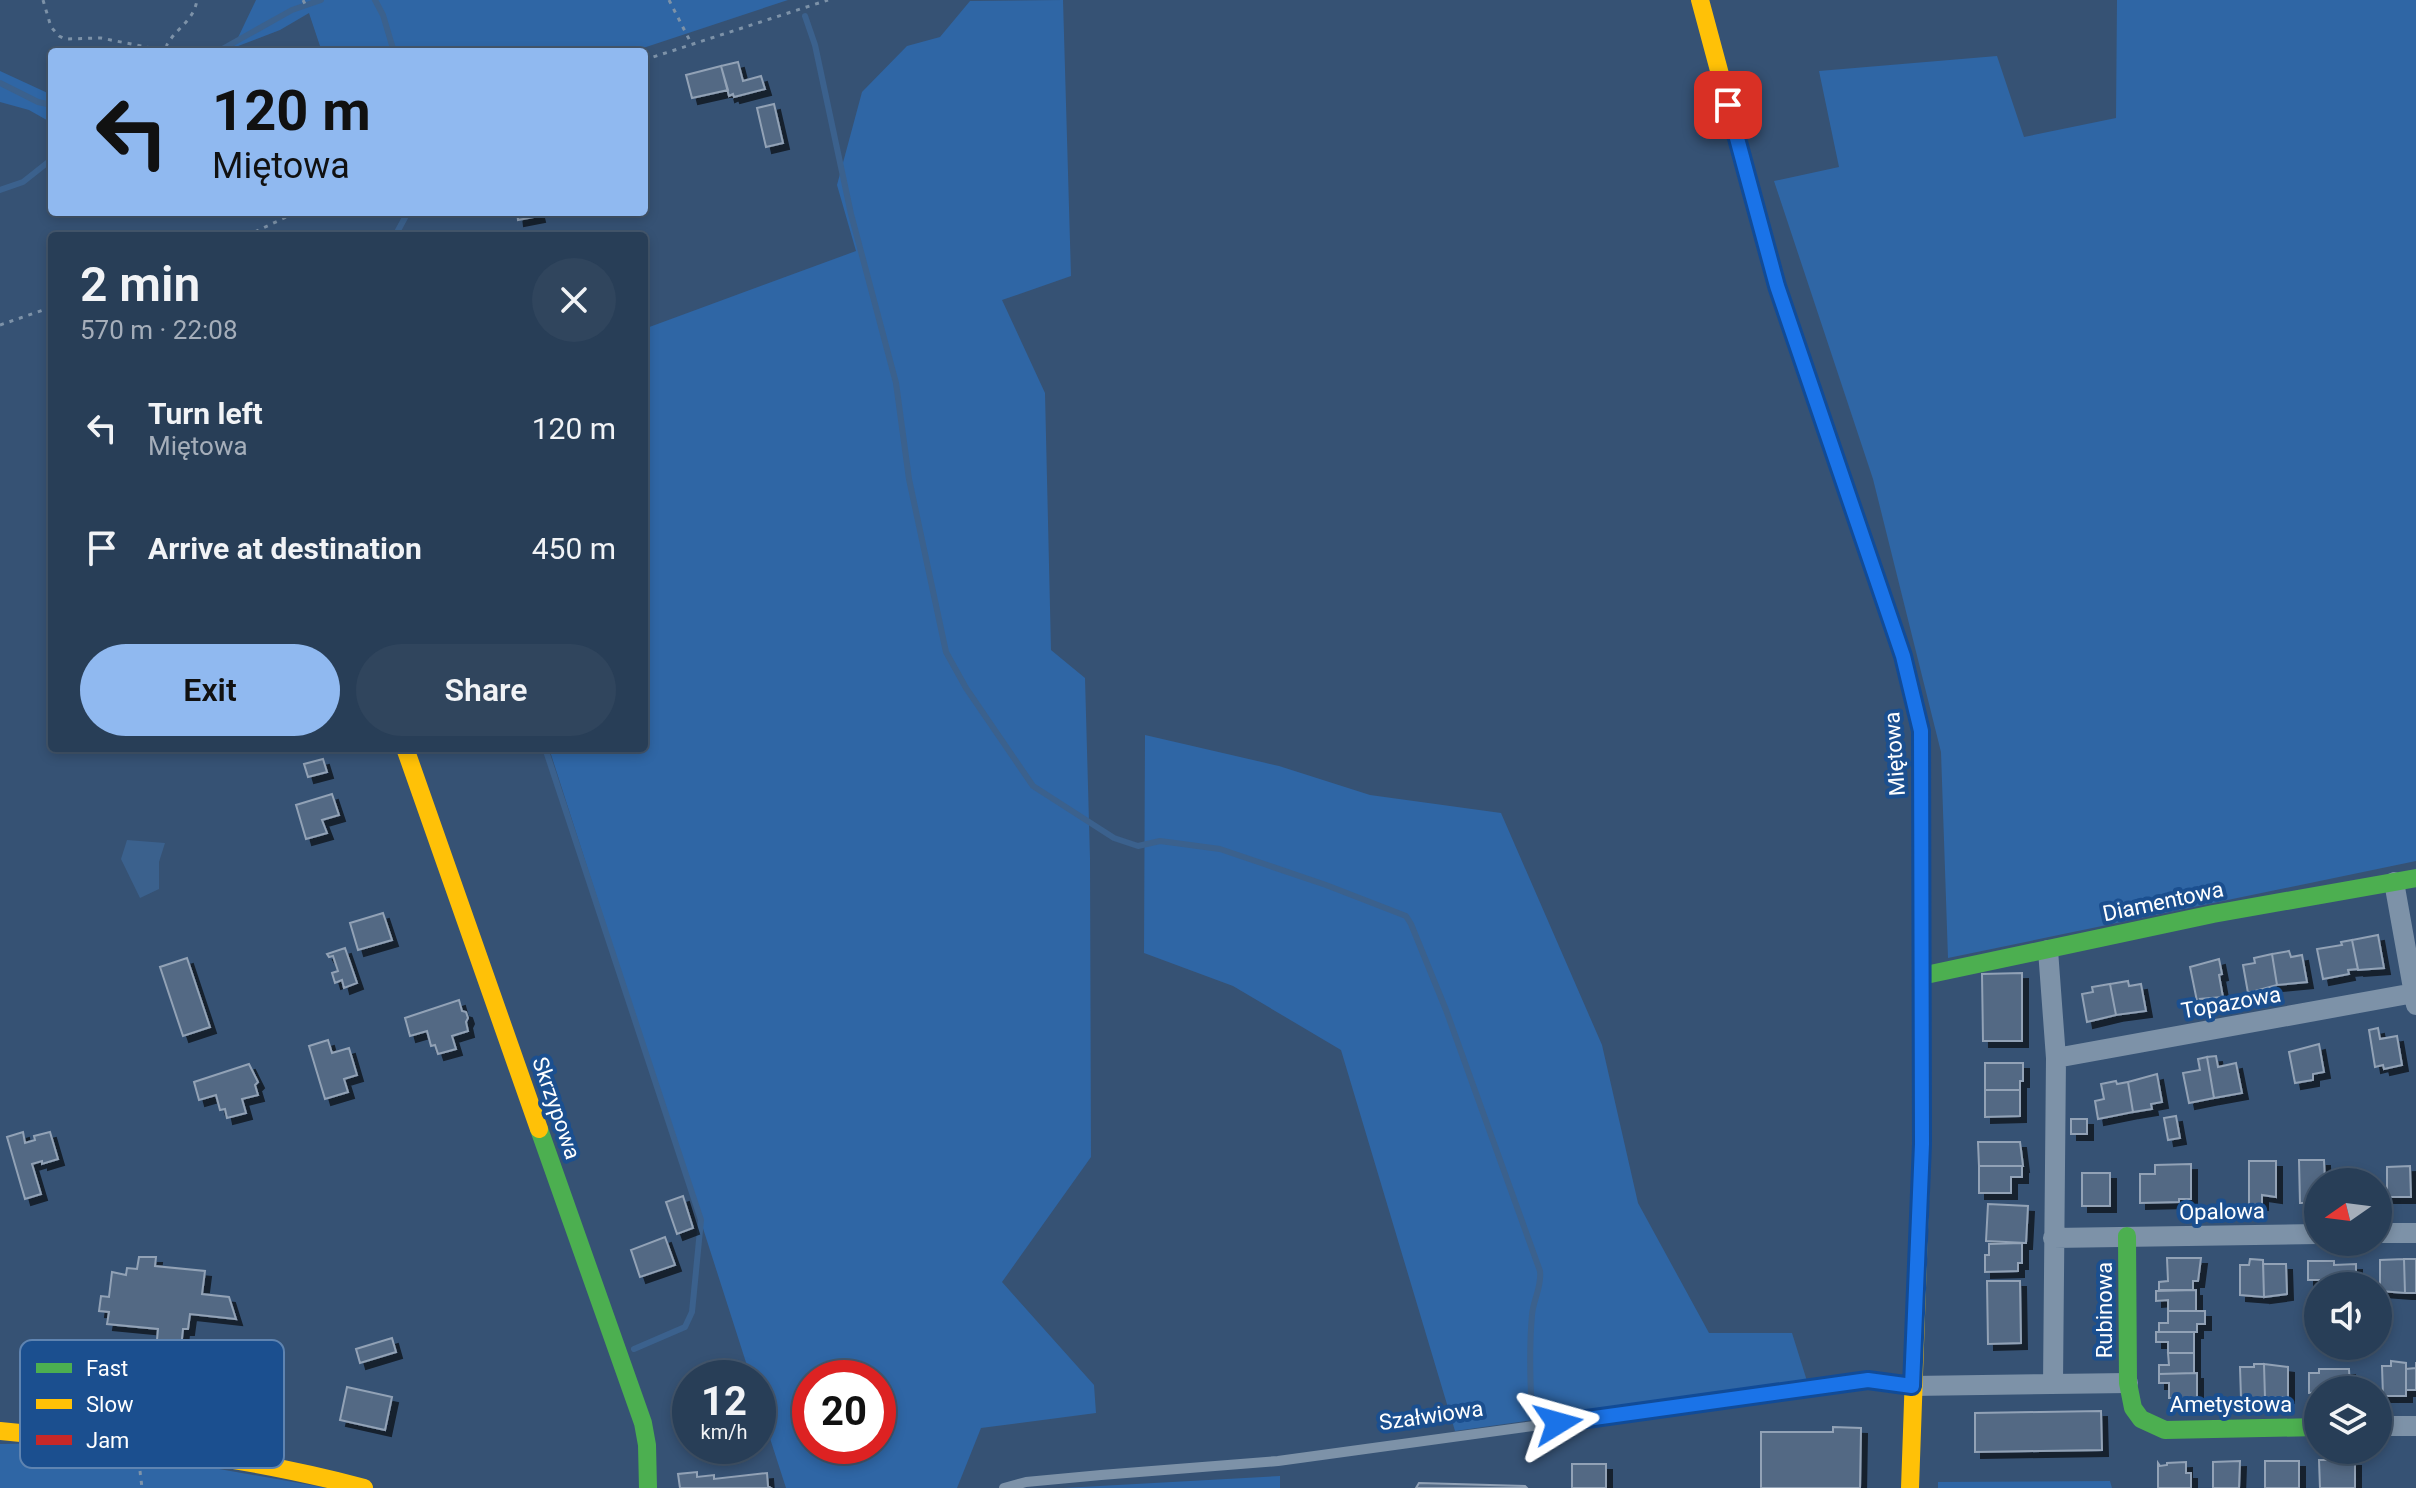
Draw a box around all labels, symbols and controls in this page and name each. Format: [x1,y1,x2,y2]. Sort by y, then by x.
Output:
pin [1694,71,1762,139]
text: 120 m [212,78,371,144]
icon: left [80,80,184,184]
icon: arrive [1706,83,1750,127]
text: Miętowa [212,145,350,187]
text: 2 min [80,256,200,313]
button: close [532,258,616,342]
text: 570 m · 22:08 [80,315,238,345]
text: Turn left [148,396,263,431]
icon: left [80,406,124,450]
text: 120 m [532,411,616,446]
text: Miętowa [148,431,248,461]
icon: arrive [80,526,124,570]
text: Arrive at destination [148,531,422,566]
text: 450 m [532,531,616,566]
button: Exit [80,644,340,736]
button: Share [356,644,616,736]
street label: Miętowa [1879,711,1910,797]
street label: Diamentowa [2100,876,2226,926]
street label: Topazowa [2179,981,2283,1024]
street label: Skrzypowa [527,1054,586,1163]
north arrow [2304,1168,2392,1256]
map controls [2304,1168,2392,1464]
street label: Opalowa [2179,1198,2265,1225]
street label: Rubinowa [2092,1262,2117,1358]
button: sound [2304,1272,2392,1360]
legend [20,1340,284,1468]
text: Fast [86,1356,128,1381]
speed limit sign: 20 [792,1360,896,1464]
button: layers [2304,1376,2392,1464]
text: 12 [701,1378,747,1425]
position arrow [1516,1381,1600,1465]
text: Slow [86,1392,134,1417]
street label: Ametystowa [2170,1392,2292,1417]
street label: Szałwiowa [1377,1396,1485,1435]
text: km/h [701,1420,747,1444]
text: Jam [86,1428,129,1453]

